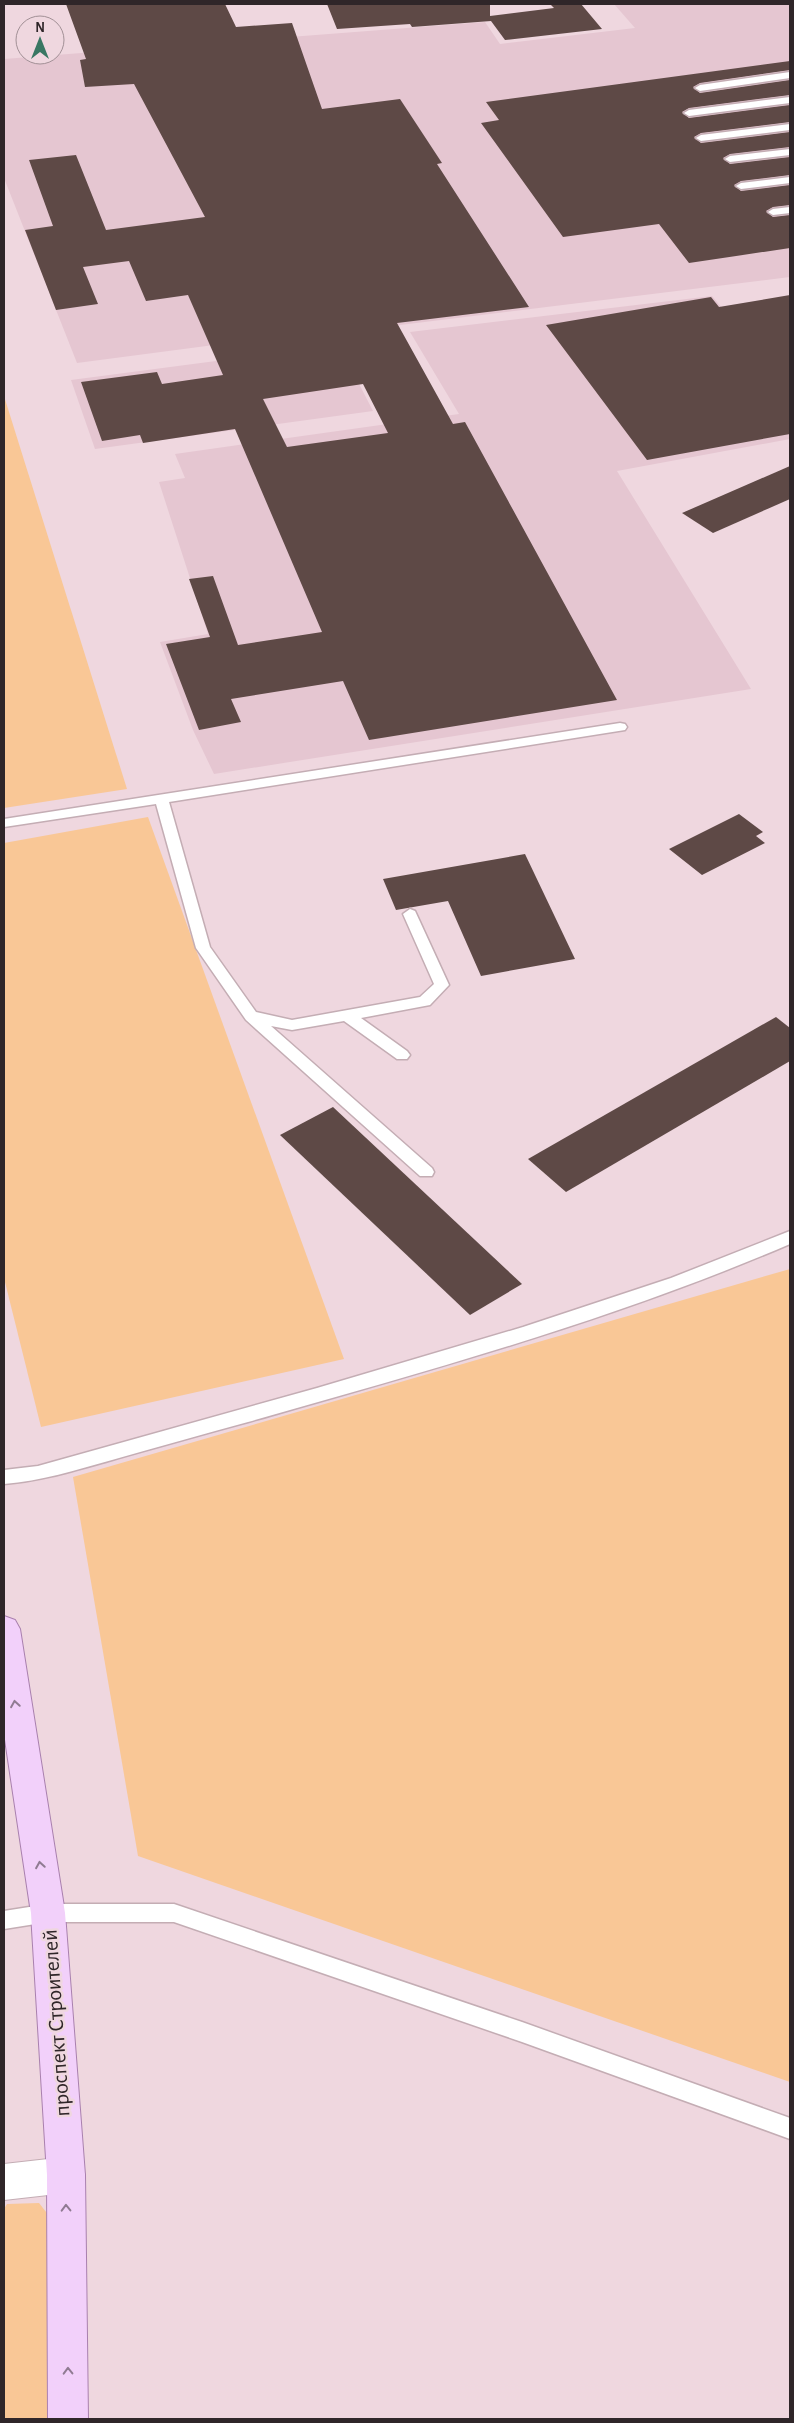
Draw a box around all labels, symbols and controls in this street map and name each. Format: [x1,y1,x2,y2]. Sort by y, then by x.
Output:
north arrow [15,15,65,65]
text: N [35,21,45,35]
one-way arrow [11,1700,21,1709]
one-way arrow [36,1861,46,1869]
street label: проспект Строителей [38,1928,74,2117]
one-way arrow [61,2204,71,2212]
one-way arrow [63,2366,73,2374]

